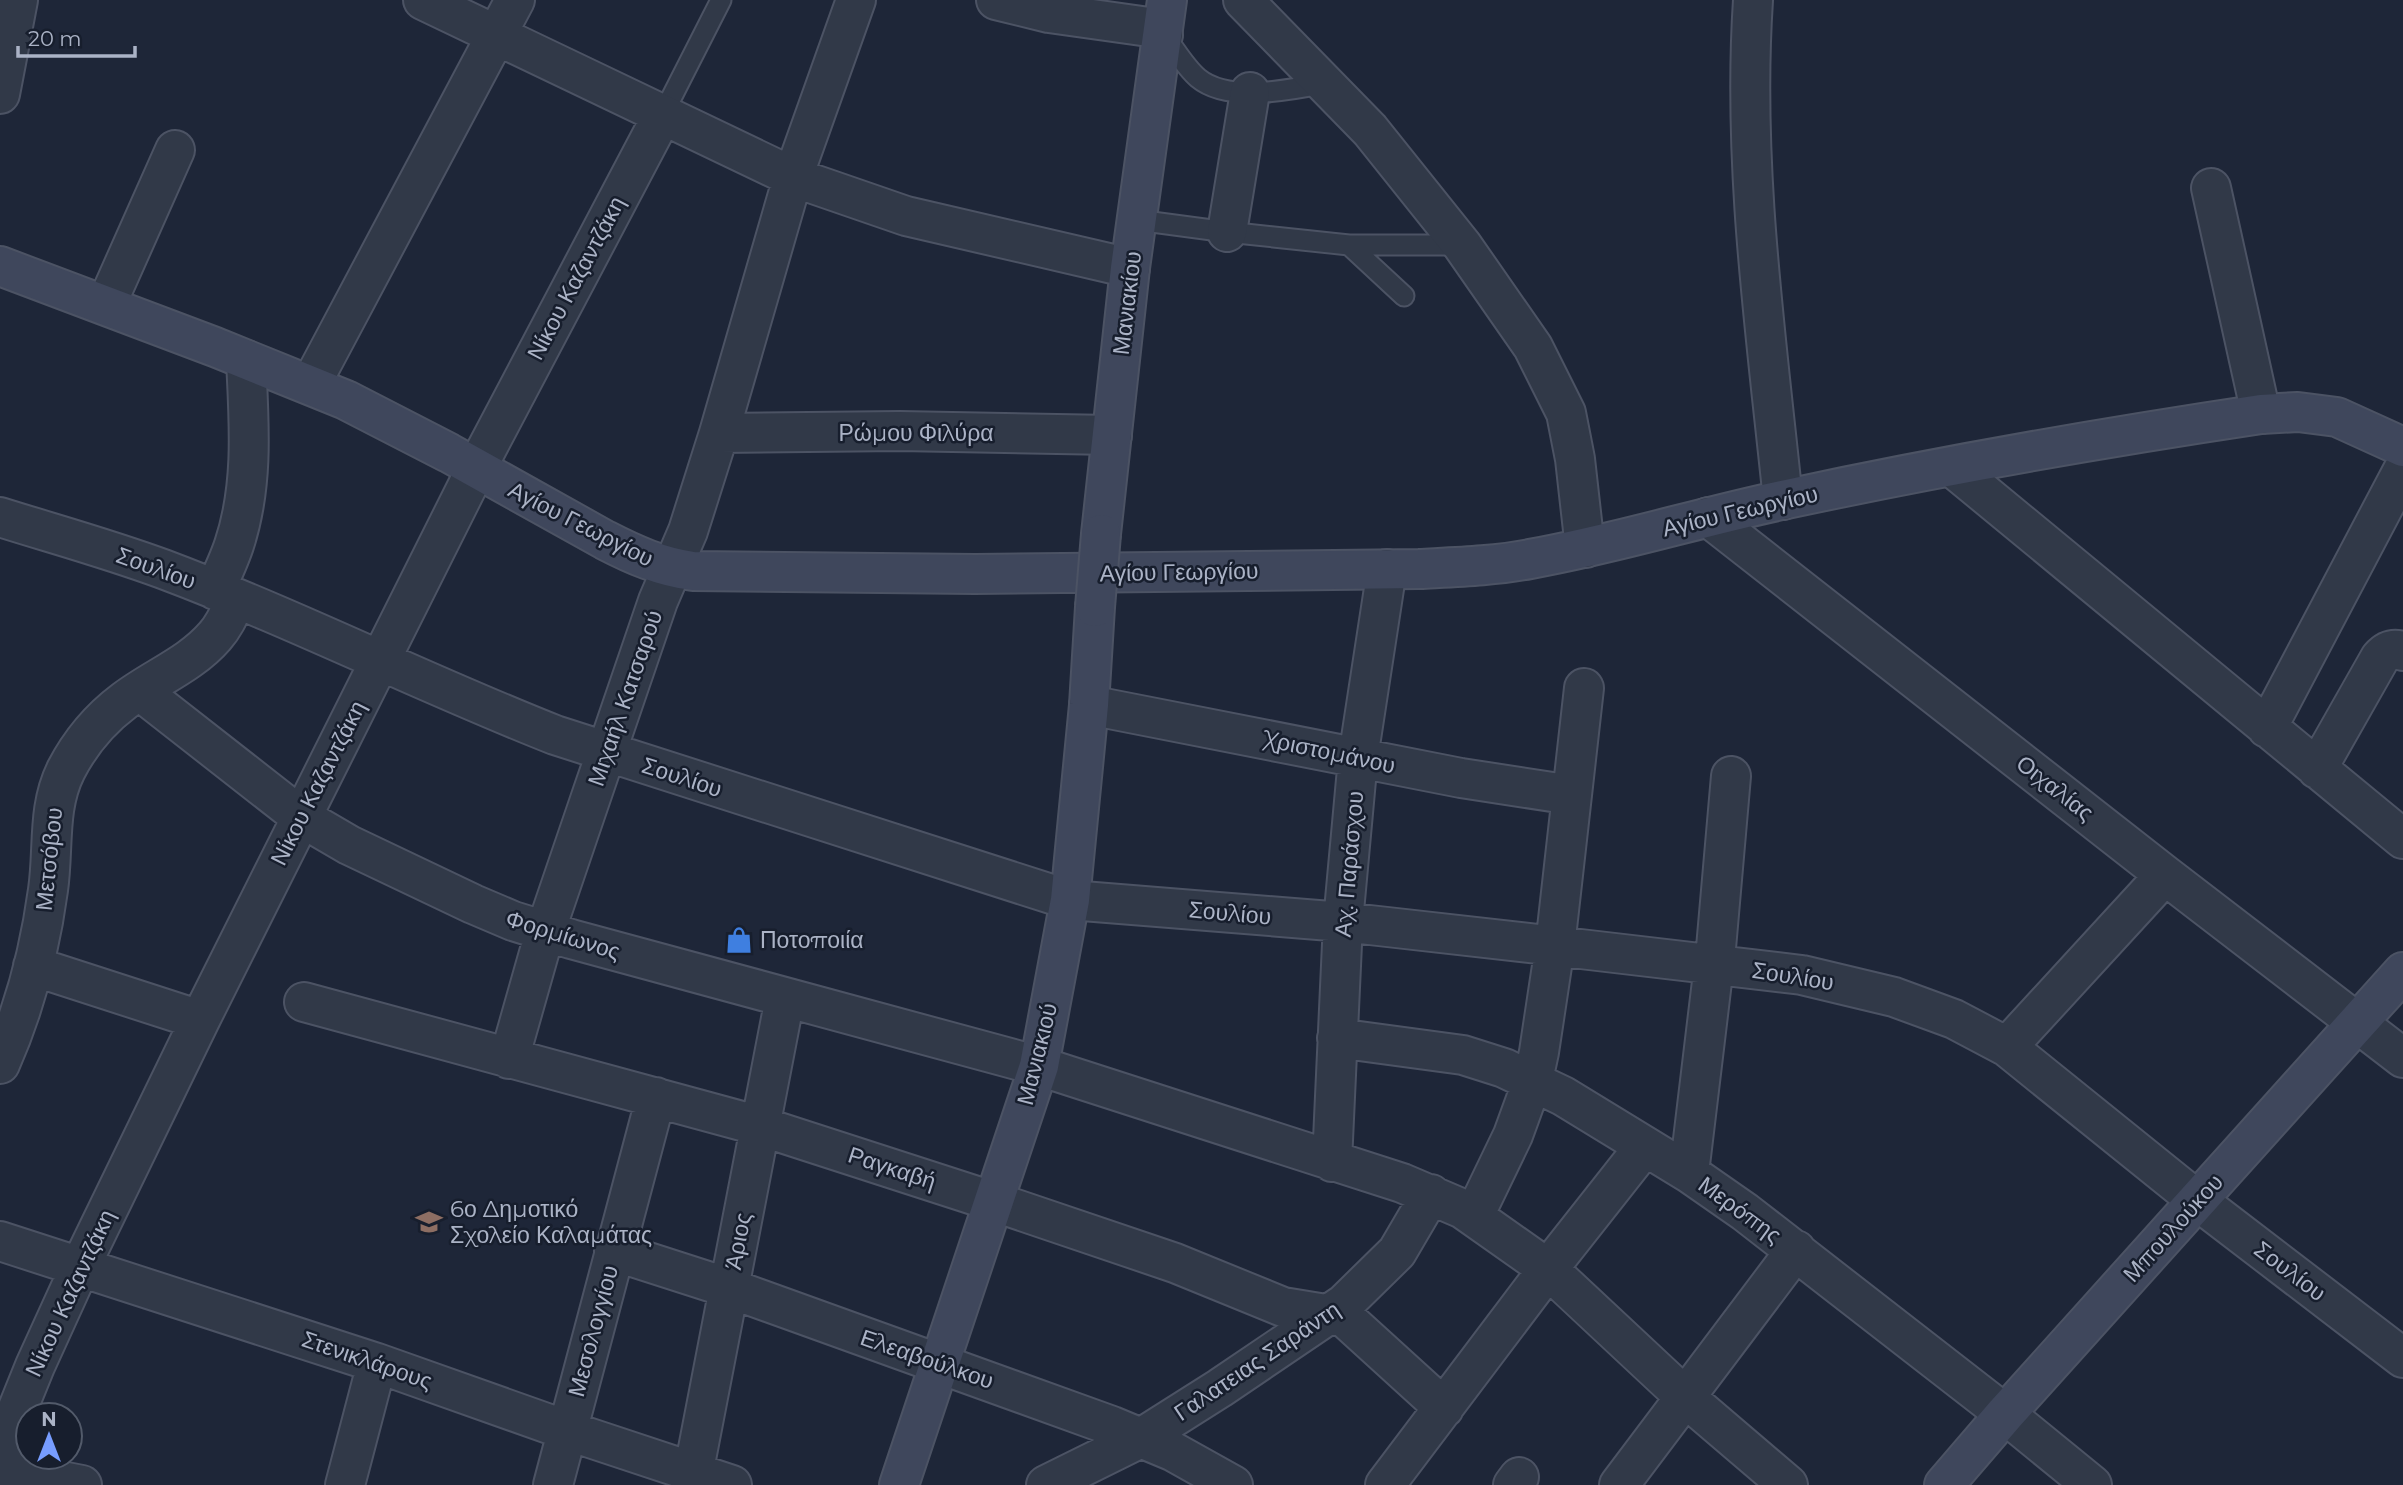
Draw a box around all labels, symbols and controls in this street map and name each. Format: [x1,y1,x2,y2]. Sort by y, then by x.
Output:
scale bar [18,14,135,58]
text: 20 m [28,26,82,51]
street label: Νίκου Καζαντζάκη [521,191,631,365]
street label: Μανιακίου [1107,250,1147,356]
street label: Ρώμου Φιλύρα [838,419,994,447]
street label: Αγίου Γεωργίου [504,475,658,573]
street label: Αγίου Γεωργίου [1659,479,1821,543]
street label: Σουλίου [112,541,200,595]
street label: Αγίου Γεωργίου [1099,557,1259,587]
street label: Μιχαήλ Κατσαρού [582,606,668,790]
street label: Νίκου Καζαντζάκη [264,696,372,870]
street label: Χριστομάνου [1259,724,1398,779]
street label: Οιχαλίας [2011,749,2099,827]
street label: Σουλίου [638,751,726,803]
street label: Αχ. Παράσχου [1329,790,1369,938]
street label: Μετσόβου [30,806,68,912]
street label: Σουλίου [1188,895,1272,931]
street label: Φορμίωνος [502,904,624,966]
shop icon: Ποτοποιία [724,925,754,955]
place label: Ποτοποιία [760,926,864,954]
street label: Σουλίου [1750,956,1836,996]
street label: Μανιακιού [1011,1000,1063,1108]
street label: Ραγκαβή [845,1141,939,1195]
street label: Μπουλούκου [2117,1168,2229,1288]
street label: Μερόπης [1693,1171,1787,1249]
place label: 6ο Δημοτικό Σχολείο Καλαμάτας [450,1195,652,1249]
street label: Νίκου Καζαντζάκη [19,1205,121,1381]
school or university icon: 6ο Δημοτικό Σχολείο Καλαμάτας [414,1207,444,1237]
street label: Άριος [719,1210,757,1272]
street label: Σουλίου [2249,1235,2331,1307]
street label: Μεσολογγίου [562,1262,624,1400]
street label: Γαλατειας Σαράντη [1169,1295,1345,1427]
street label: Ελεαβούλκου [857,1323,997,1395]
street label: Στενικλάρους [298,1325,436,1395]
north arrow [14,1401,84,1471]
text: N [41,1408,57,1431]

